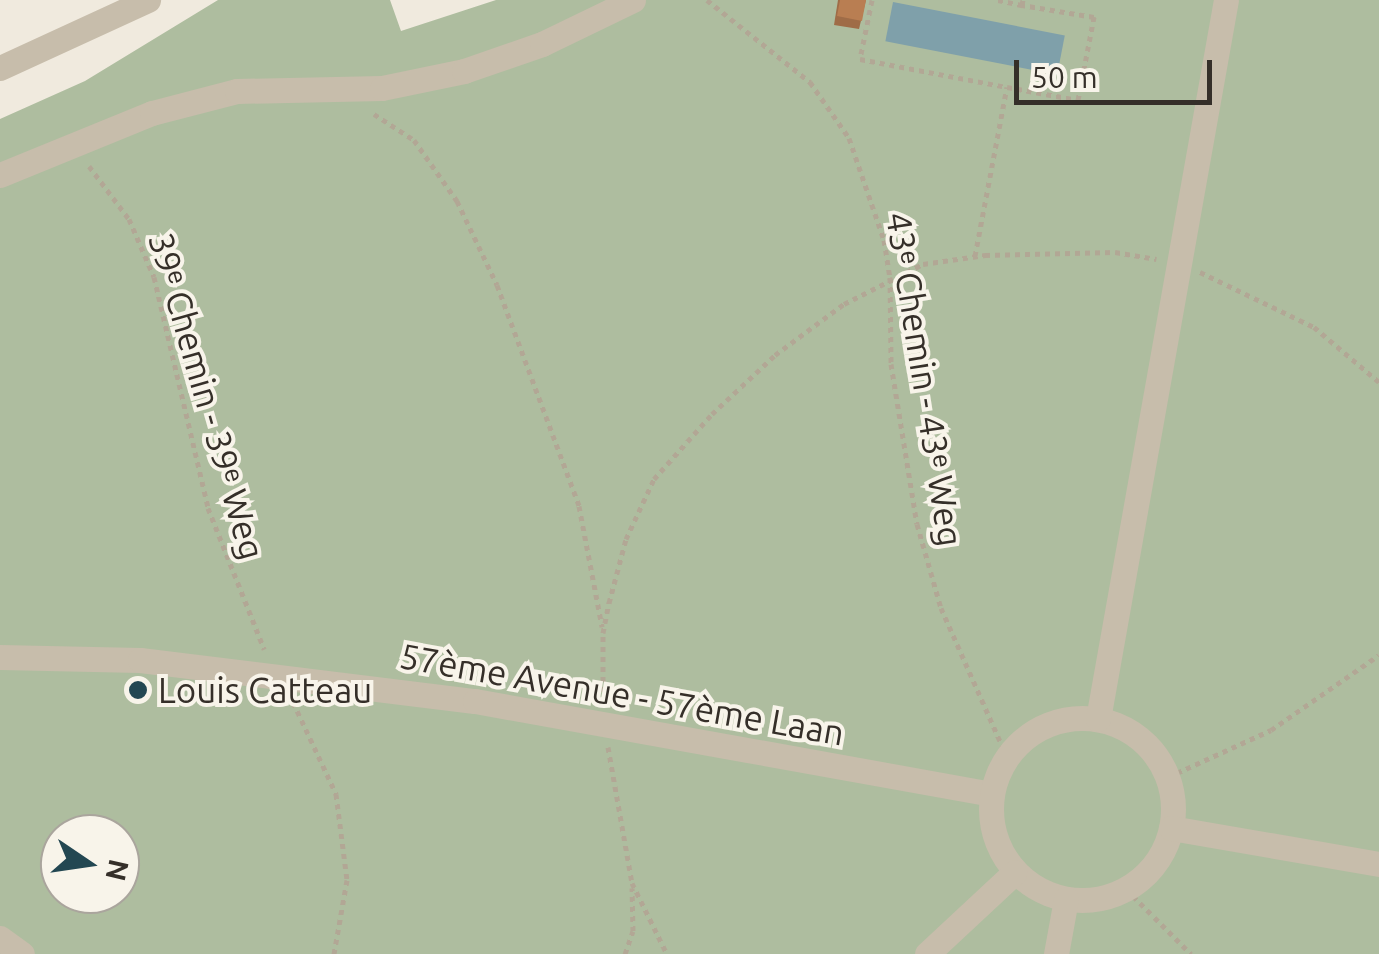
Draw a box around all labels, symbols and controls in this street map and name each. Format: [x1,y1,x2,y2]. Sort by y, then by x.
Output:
scale bar [1019,40,1216,102]
text: 50 m [1031,60,1098,94]
street label: 43ᵉ Chemin - 43ᵉ Weg [878,209,972,549]
street label: 39ᵉ Chemin - 39ᵉ Weg [140,228,274,564]
street label: 57ème Avenue - 57ème Laan [396,634,848,754]
place label: Louis Catteau [158,669,372,711]
marker: Louis Catteau [127,679,149,701]
north arrow [40,814,140,914]
text: N [100,857,135,884]

